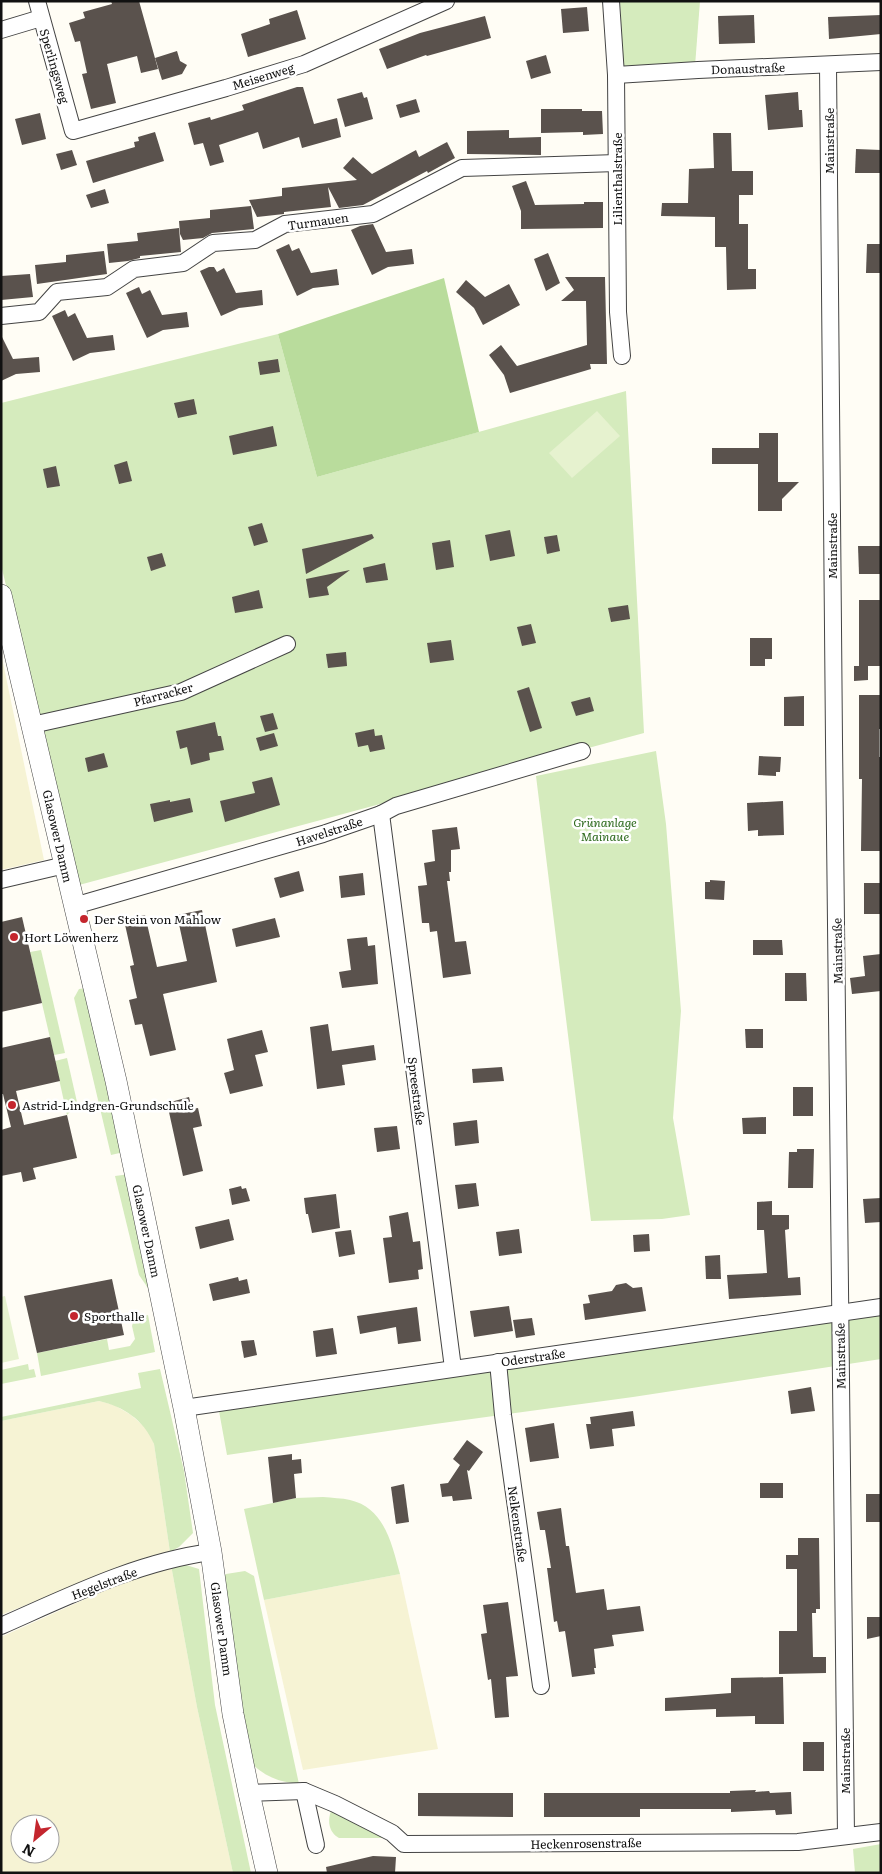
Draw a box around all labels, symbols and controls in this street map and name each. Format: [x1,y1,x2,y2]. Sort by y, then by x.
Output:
street label: Sperlingsweg [36,26,74,106]
street label: Meisenweg [230,58,297,94]
street label: Donaustraße [711,58,785,78]
street label: Mainstraße [820,108,838,174]
street label: Lilienthalstraße [608,132,626,226]
street label: Turmauen [286,208,350,234]
street label: Mainstraße [823,513,841,579]
street label: Pfarracker [131,677,195,711]
street label: Glasower Damm [39,788,78,885]
street label: Havelstraße [293,812,365,850]
park label: Grünanlage Mainaue [573,813,637,845]
place label: Der Stein von Mahlow [94,910,222,928]
marker: Der Stein von Mahlow [78,913,90,925]
street label: Mainstraße [827,918,847,984]
place label: Hort Löwenherz [24,928,118,946]
marker: Hort Löwenherz [8,931,20,943]
street label: Spreestraße [404,1056,430,1126]
place label: Astrid-Lindgren-Grundschule [22,1096,194,1114]
marker: Astrid-Lindgren-Grundschule [6,1099,18,1111]
street label: Glasower Damm [128,1183,166,1280]
place label: Sporthalle [84,1307,145,1325]
marker: Sporthalle [68,1310,80,1322]
street label: Mainstraße [830,1323,850,1389]
street label: Oderstraße [500,1344,566,1370]
street label: Nelkenstraße [504,1485,532,1563]
street label: Hegelstraße [69,1562,139,1604]
street label: Glasower Damm [206,1581,238,1678]
street label: Mainstraße [836,1728,854,1794]
north arrow [10,1814,60,1864]
street label: Heckenrosenstraße [530,1833,642,1853]
text: N [18,1840,38,1863]

